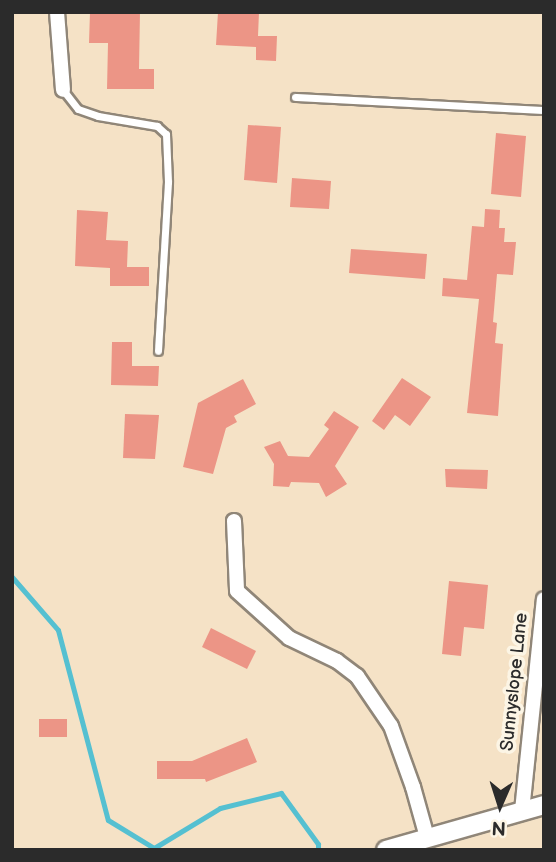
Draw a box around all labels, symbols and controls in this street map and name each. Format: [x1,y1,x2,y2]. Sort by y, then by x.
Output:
street label: Sunnyslope Lane [497,612,533,752]
north arrow [465,771,535,841]
text: N [491,816,507,839]

